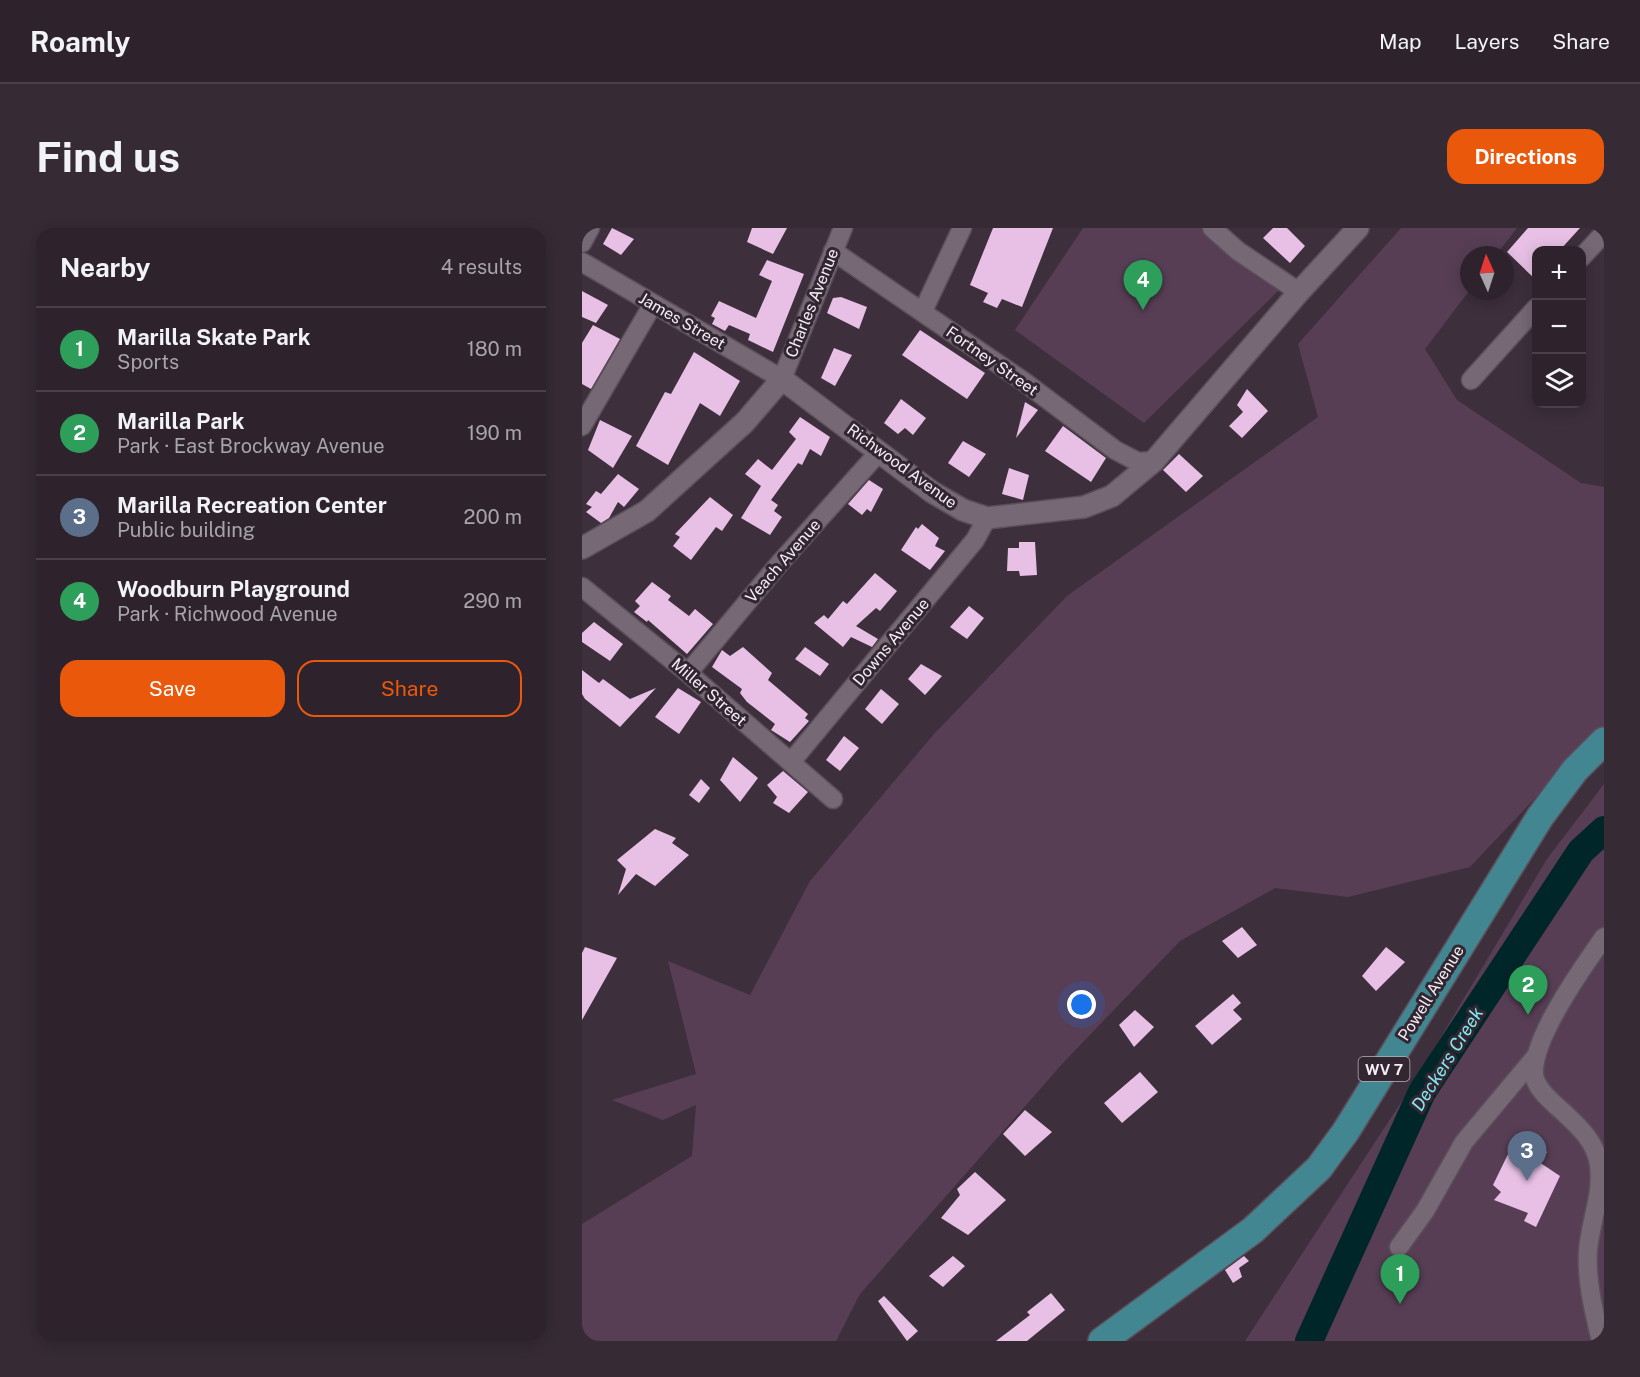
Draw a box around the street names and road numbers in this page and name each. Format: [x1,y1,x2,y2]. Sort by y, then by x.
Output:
street label: Charles Avenue [782,246,842,360]
street label: James Street [635,289,729,353]
street label: Fortney Street [942,322,1042,400]
street label: Richwood Avenue [843,420,961,512]
street label: Veach Avenue [742,515,824,607]
street label: Downs Avenue [849,594,933,690]
street label: Miller Street [668,654,750,730]
street label: Powell Avenue [1394,942,1468,1044]
road number: WV 7 [1358,1057,1410,1081]

